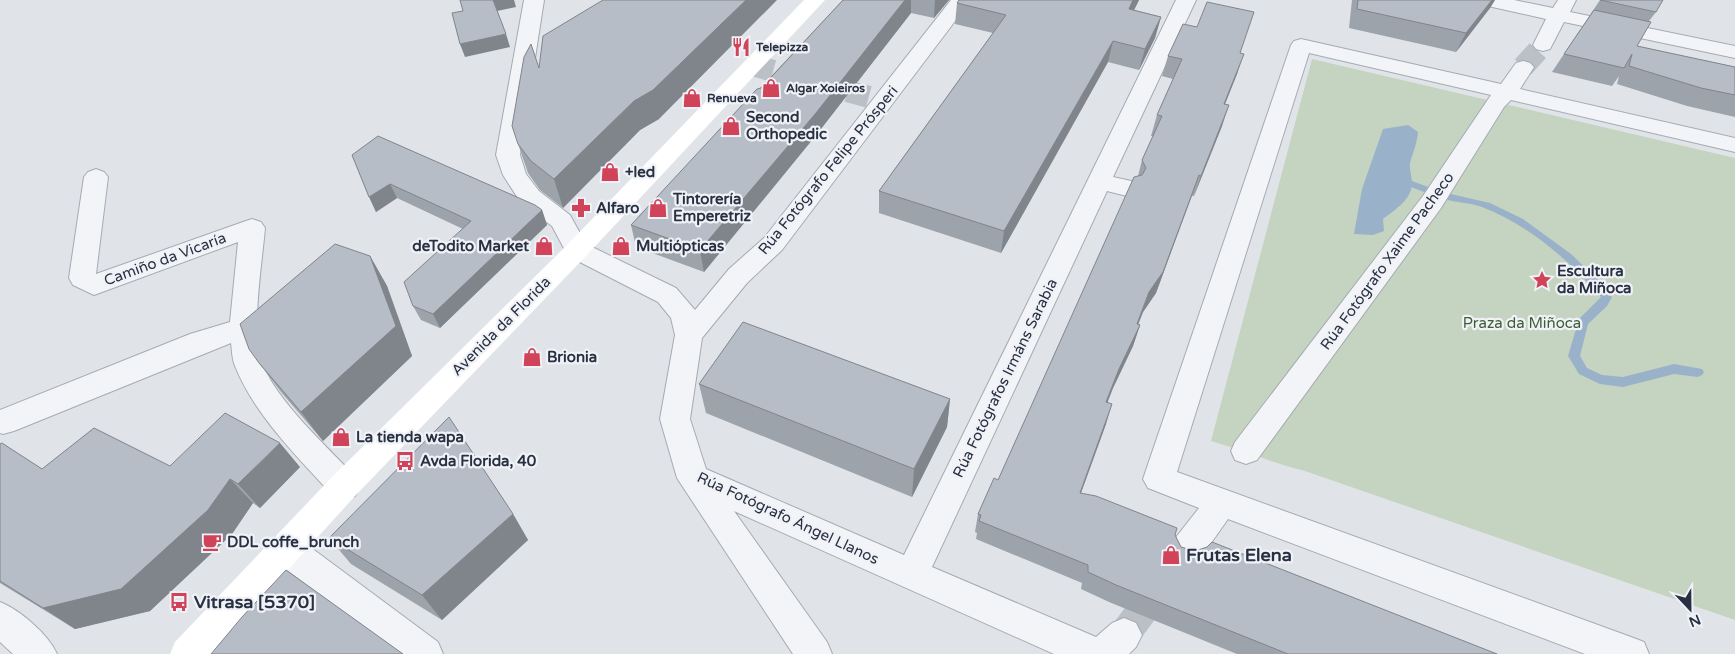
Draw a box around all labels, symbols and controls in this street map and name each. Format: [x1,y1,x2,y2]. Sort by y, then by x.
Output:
restaurant icon: Telepizza [730,36,752,58]
place label: Telepizza [755,40,809,55]
shop icon: Algar Xoieiros [760,77,782,99]
place label: Algar Xoieiros [786,81,865,96]
street label: Rúa Fotógrafo Felipe Prósperi [754,82,902,258]
shop icon: Renueva [681,87,703,109]
place label: Renueva [707,91,757,105]
place label: Second Orthopedic [746,108,827,144]
shop icon: Second Orthopedic [720,115,742,137]
shop icon: +led [599,161,621,183]
place label: +led [625,163,655,181]
street label: Rúa Fotógrafo Xaime Pacheco [1316,169,1458,353]
place label: Tintorería Emperetriz [672,190,751,226]
pharmacy icon: Alfaro [570,197,592,219]
shop icon: Tintorería Emperetriz [647,197,669,219]
place label: Alfaro [596,199,639,217]
street label: Camiño da Vicaría [101,229,229,289]
shop icon: deTodito Market [533,235,555,257]
shop icon: Multiópticas [610,235,632,257]
place label: deTodito Market [412,237,529,255]
place label: Multiópticas [636,237,724,256]
place label: Escultura da Miñoca [1557,262,1632,297]
place icon: Escultura da Miñoca [1531,269,1553,291]
street label: Avenida da Florida [448,273,554,379]
street label: Rúa Fotógrafos Irmáns Sarabia [949,276,1061,480]
park label: Praza da Miñoca [1463,314,1581,332]
shop icon: Brionia [521,346,543,368]
place label: Brionia [547,348,597,366]
shop icon: La tienda wapa [330,426,352,448]
place label: La tienda wapa [356,428,464,447]
bus stop icon: Avda Florida, 40 [394,450,416,472]
place label: Avda Florida, 40 [420,452,537,470]
street label: Rúa Fotógrafo Ángel Llanos [694,468,882,568]
cafe icon: DDL coffe_brunch [201,531,223,553]
place label: DDL coffe_brunch [227,533,359,551]
shop icon: Frutas Elena [1160,544,1182,566]
place label: Frutas Elena [1186,544,1292,566]
north arrow [1665,584,1715,634]
bus stop icon: Vitrasa [5370] [168,591,190,613]
place label: Vitrasa [5370] [194,591,315,613]
text: N [1686,611,1703,631]

